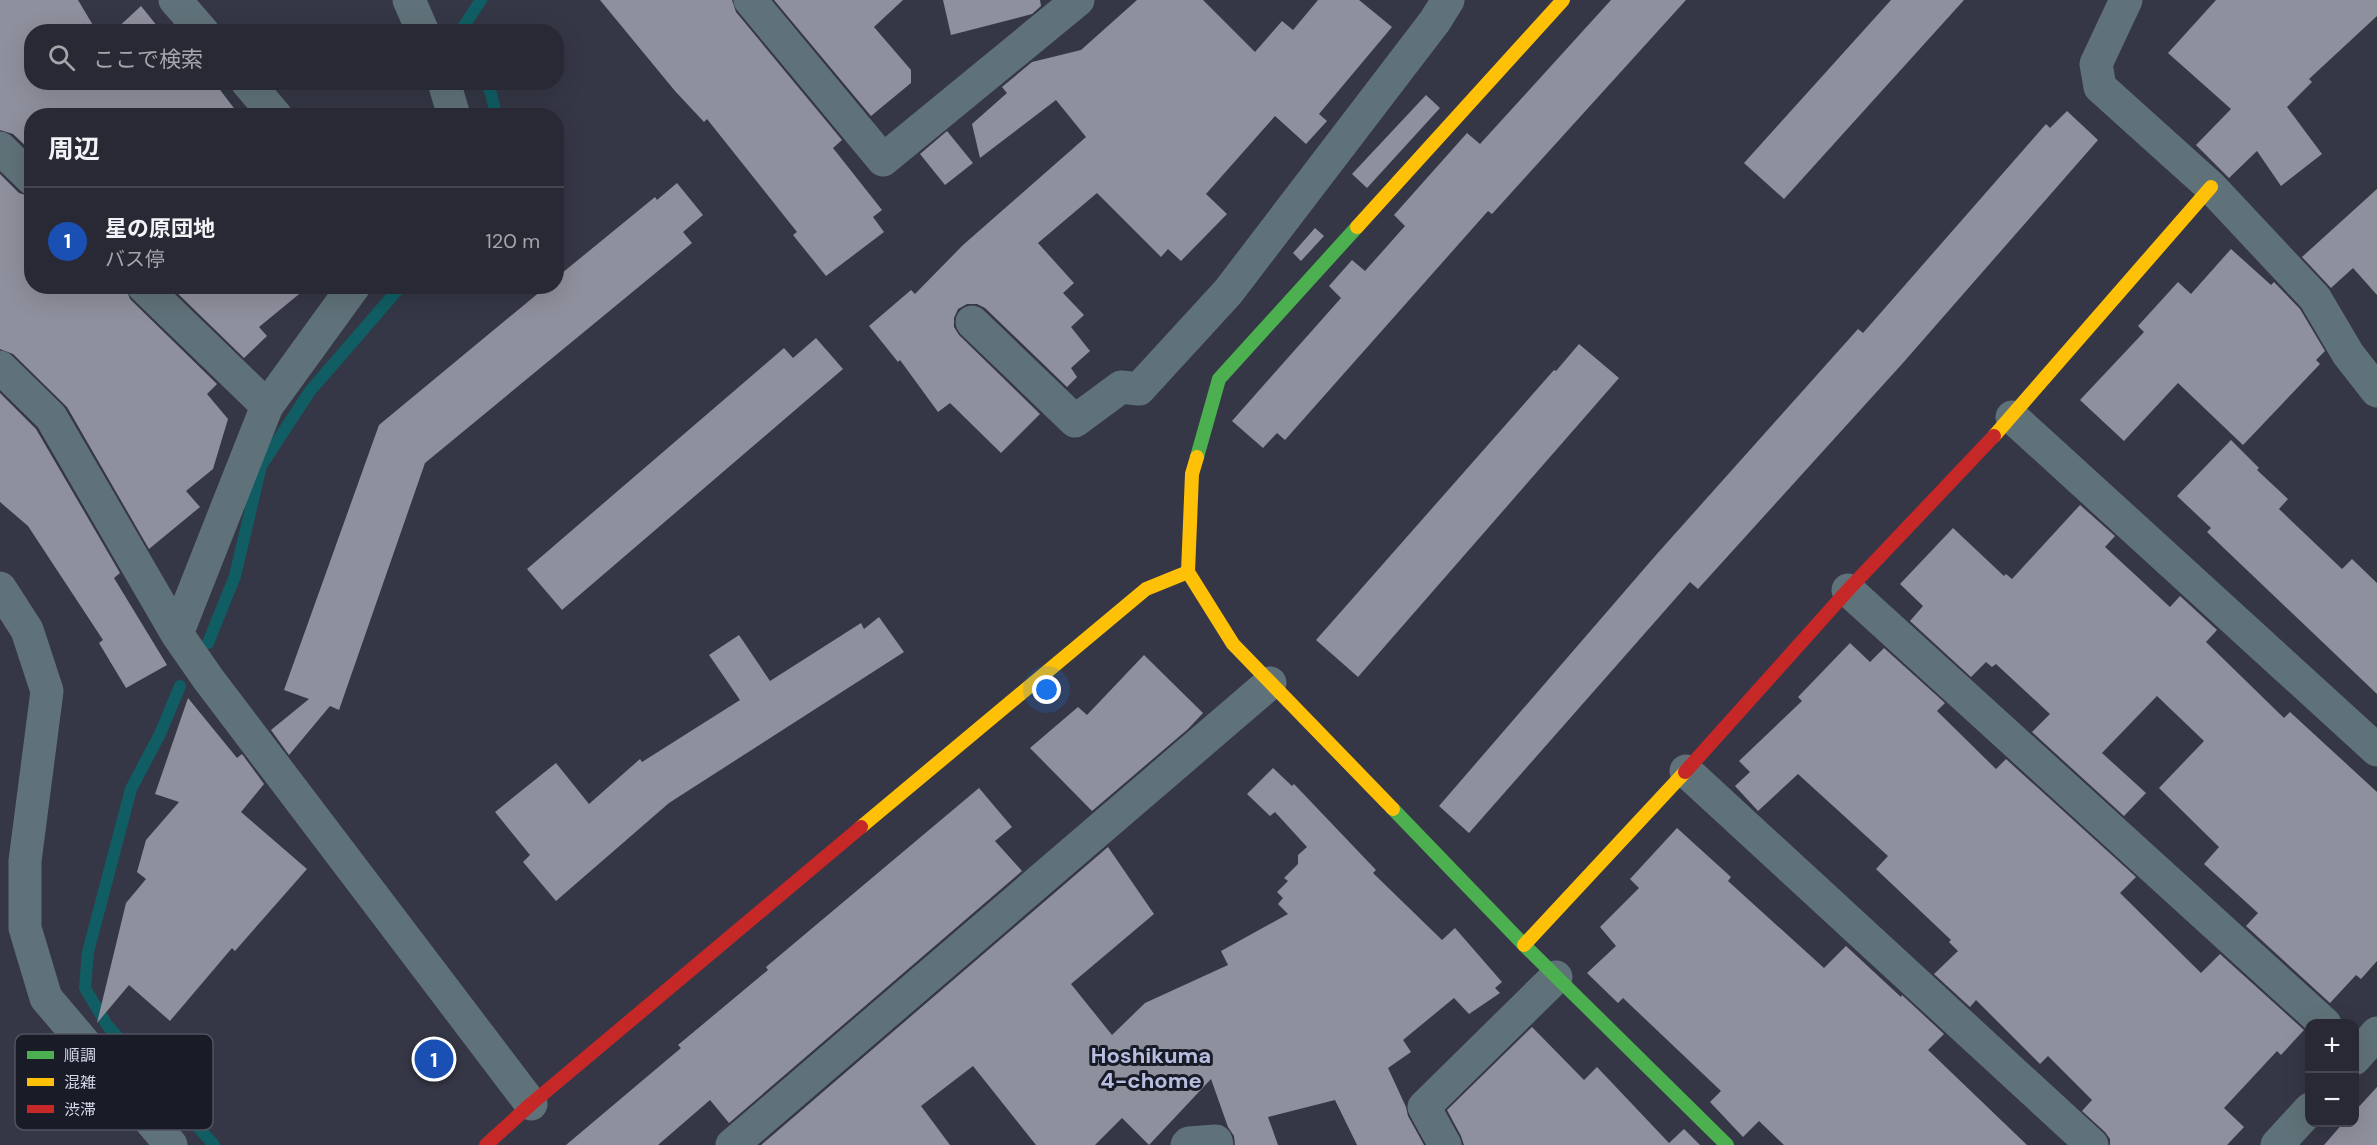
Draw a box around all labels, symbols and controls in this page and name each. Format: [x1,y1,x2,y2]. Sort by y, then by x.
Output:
search box [24,24,564,90]
icon: search [45,41,78,74]
text: ここで検索 [93,45,203,74]
text: 周辺 [48,132,100,166]
text: 星の原団地 [105,214,215,243]
text: 1 [64,228,71,254]
text: 120 m [486,228,540,254]
text: バス停 [105,246,165,272]
your location [1032,675,1061,704]
map controls [2305,1019,2359,1127]
button: + [2305,1019,2359,1073]
legend [15,1034,213,1130]
pin: 1 [414,1036,454,1082]
district label: Hoshikuma 4-chome [1091,1041,1211,1095]
text: 順調 [64,1045,96,1066]
text: 混雑 [64,1072,96,1093]
button: − [2305,1073,2359,1127]
text: 渋滞 [64,1099,96,1120]

